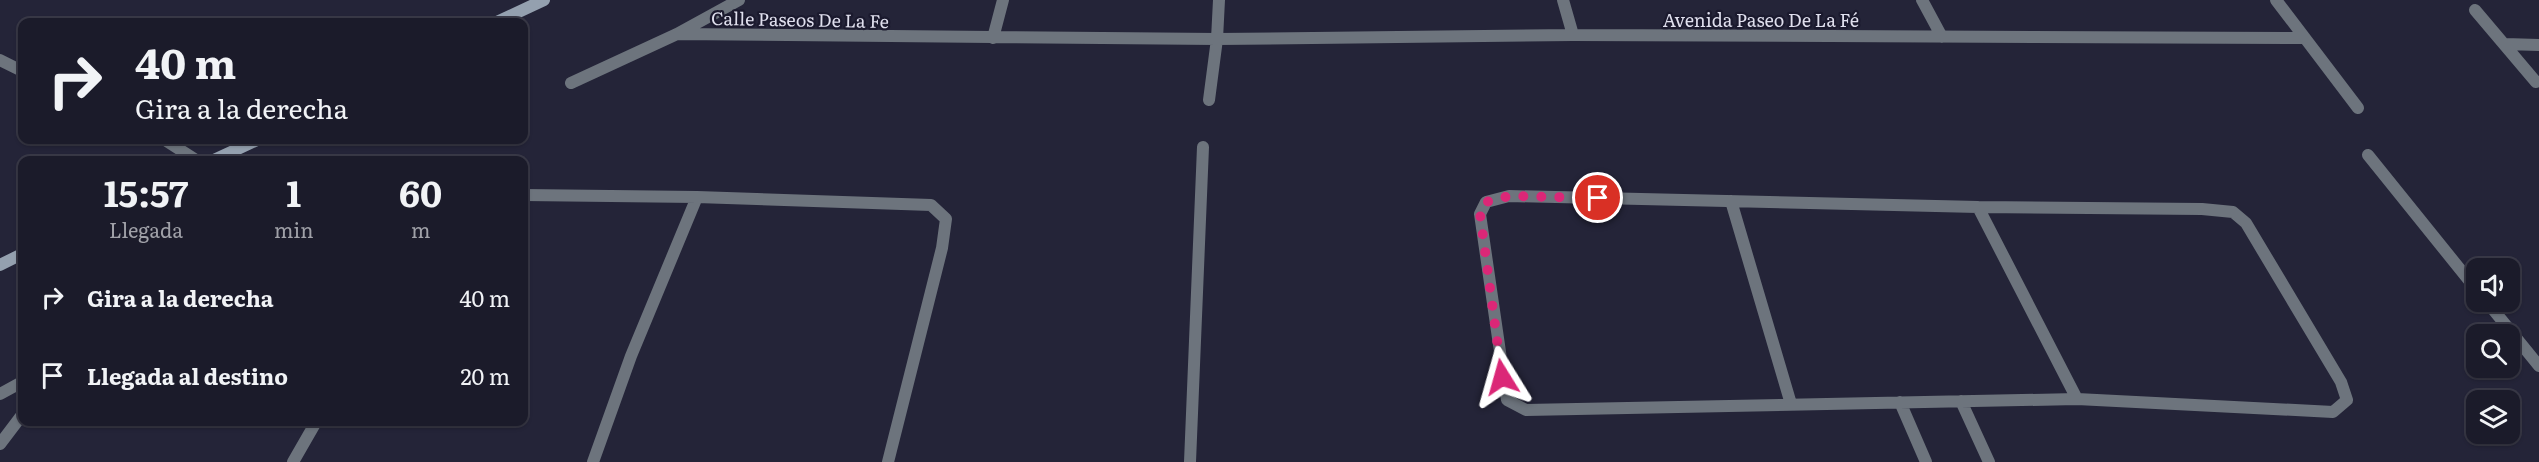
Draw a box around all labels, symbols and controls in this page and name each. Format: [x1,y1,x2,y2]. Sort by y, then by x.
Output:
street label: Calle Paseos De La Fe [711,4,889,34]
street label: Avenida Paseo De La Fé [1663,6,1859,33]
text: 40 m [135,30,236,92]
icon: right [36,42,114,120]
text: Gira a la derecha [135,87,348,127]
text: 15:57 [104,165,188,218]
text: 1 [286,165,301,218]
text: 60 [399,165,442,218]
pin [1572,172,1623,223]
icon: arrive [1581,181,1614,214]
text: Llegada [109,214,183,244]
text: min [274,214,313,244]
text: m [411,214,430,244]
map controls [2466,258,2520,444]
button: sound [2466,258,2520,312]
icon: right [36,281,69,314]
text: Gira a la derecha [87,281,274,314]
text: 40 m [459,281,510,314]
button: search [2466,324,2520,378]
position arrow [1470,345,1534,409]
icon: arrive [36,359,69,392]
text: Llegada al destino [87,359,288,392]
text: 20 m [460,359,510,392]
button: layers [2466,390,2520,444]

